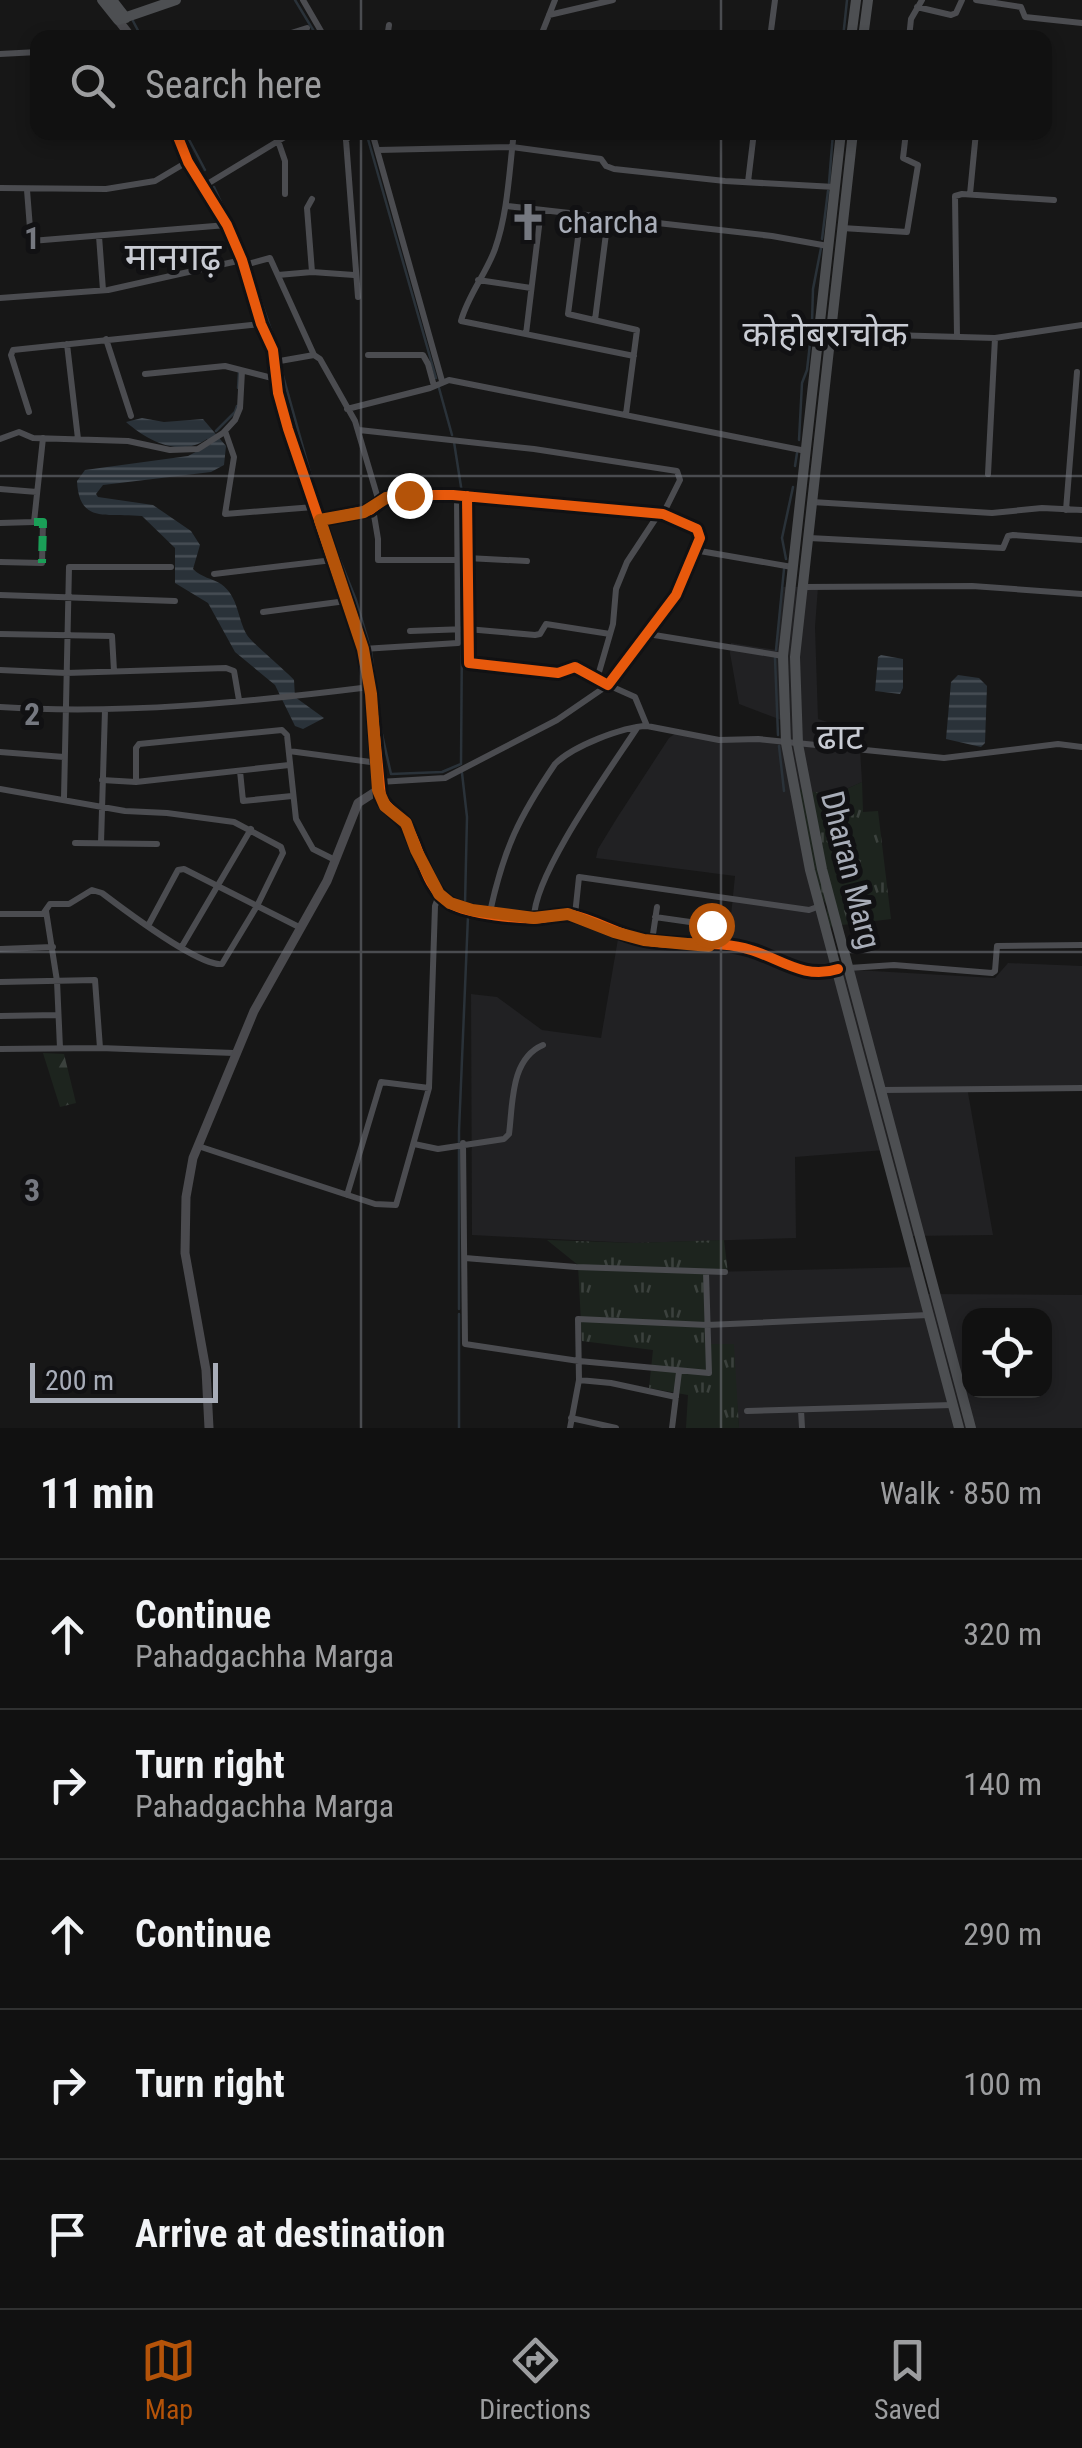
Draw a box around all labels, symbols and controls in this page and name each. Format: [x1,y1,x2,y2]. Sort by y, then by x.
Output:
search box [30,30,1052,140]
icon: search [65,58,120,113]
text: Search here [145,63,322,107]
church icon: charcha [507,201,549,243]
place label: charcha [558,203,659,241]
text: 1 [24,219,40,257]
district label: मानगढ़ [125,235,222,279]
district label: कोहोबराचोक [742,314,909,355]
route end [387,473,433,519]
text: 2 [24,695,40,733]
district label: ढाट [817,717,865,758]
street label: Dharan Marg [813,787,889,953]
route start [689,903,735,949]
text: 3 [24,1171,40,1209]
map controls [962,1308,1052,1398]
button: locate [962,1308,1052,1398]
scale bar [30,1358,218,1402]
text: 200 m [45,1364,114,1397]
text: 11 min [40,1469,155,1518]
text: Walk · 850 m [880,1474,1042,1512]
text: Continue [135,1593,271,1637]
icon: ahead [40,1607,95,1662]
text: 320 m [963,1615,1042,1653]
text: Pahadgachha Marga [135,1637,394,1675]
text: Turn right [135,1743,285,1787]
icon: right [40,1757,95,1812]
text: 140 m [963,1765,1042,1803]
text: Pahadgachha Marga [135,1787,394,1825]
icon: ahead [40,1907,95,1962]
text: Continue [135,1912,271,1956]
text: 290 m [963,1915,1042,1953]
icon: right [40,2057,95,2112]
text: Turn right [135,2062,285,2106]
text: 100 m [963,2065,1042,2103]
icon: arrive [40,2207,95,2262]
text: Arrive at destination [135,2212,445,2256]
tab: Map [141,2333,196,2426]
tab: Directions [479,2333,591,2426]
tab: Saved [874,2333,941,2426]

